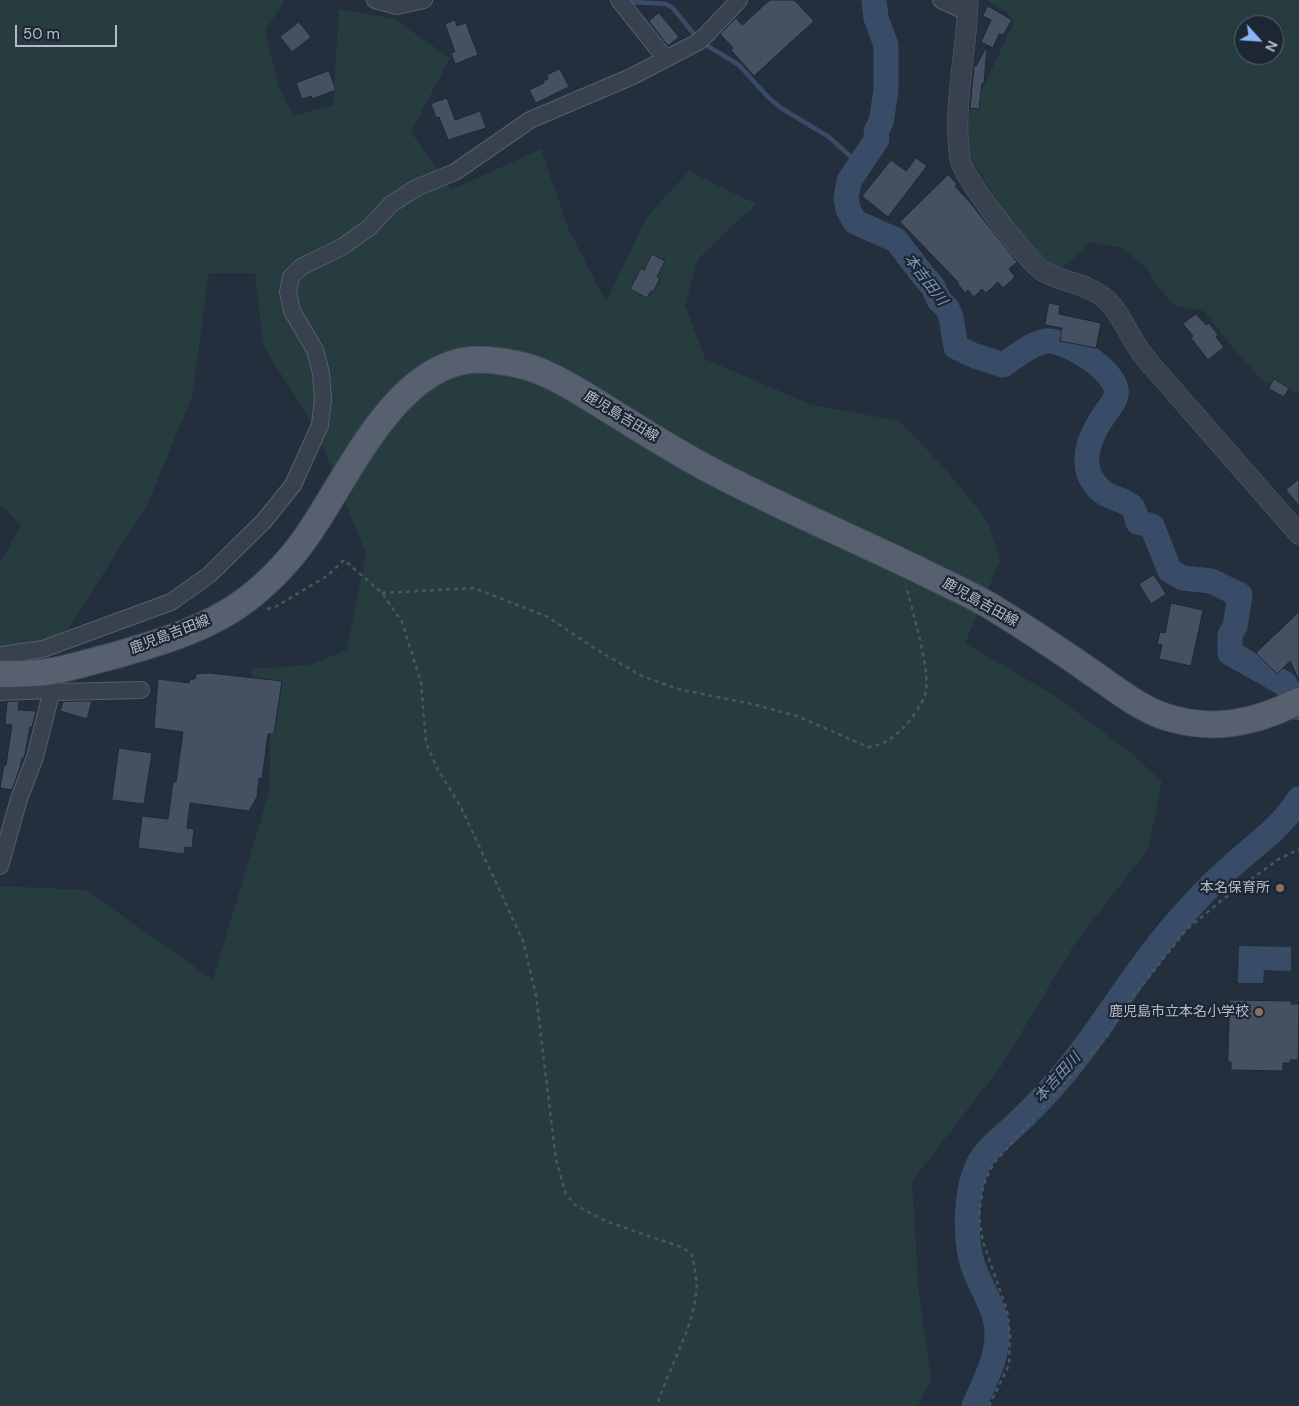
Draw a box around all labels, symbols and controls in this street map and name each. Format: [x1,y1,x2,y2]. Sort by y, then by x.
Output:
scale bar [18,15,120,47]
north arrow [1234,15,1284,65]
text: 50 m [23,24,60,44]
text: N [1261,38,1282,55]
water label: 本吉田川 [900,251,950,309]
street label: 鹿児島吉田線 [581,388,661,446]
street label: 鹿児島吉田線 [939,575,1021,631]
street label: 鹿児島吉田線 [128,612,212,658]
place label: 本名保育所 [1200,880,1270,896]
marker: 本名保育所 [1274,882,1286,894]
place label: 鹿児島市立本名小学校 [1109,1004,1249,1020]
marker: 鹿児島市立本名小学校 [1253,1006,1265,1018]
water label: 本吉田川 [1031,1050,1085,1106]

